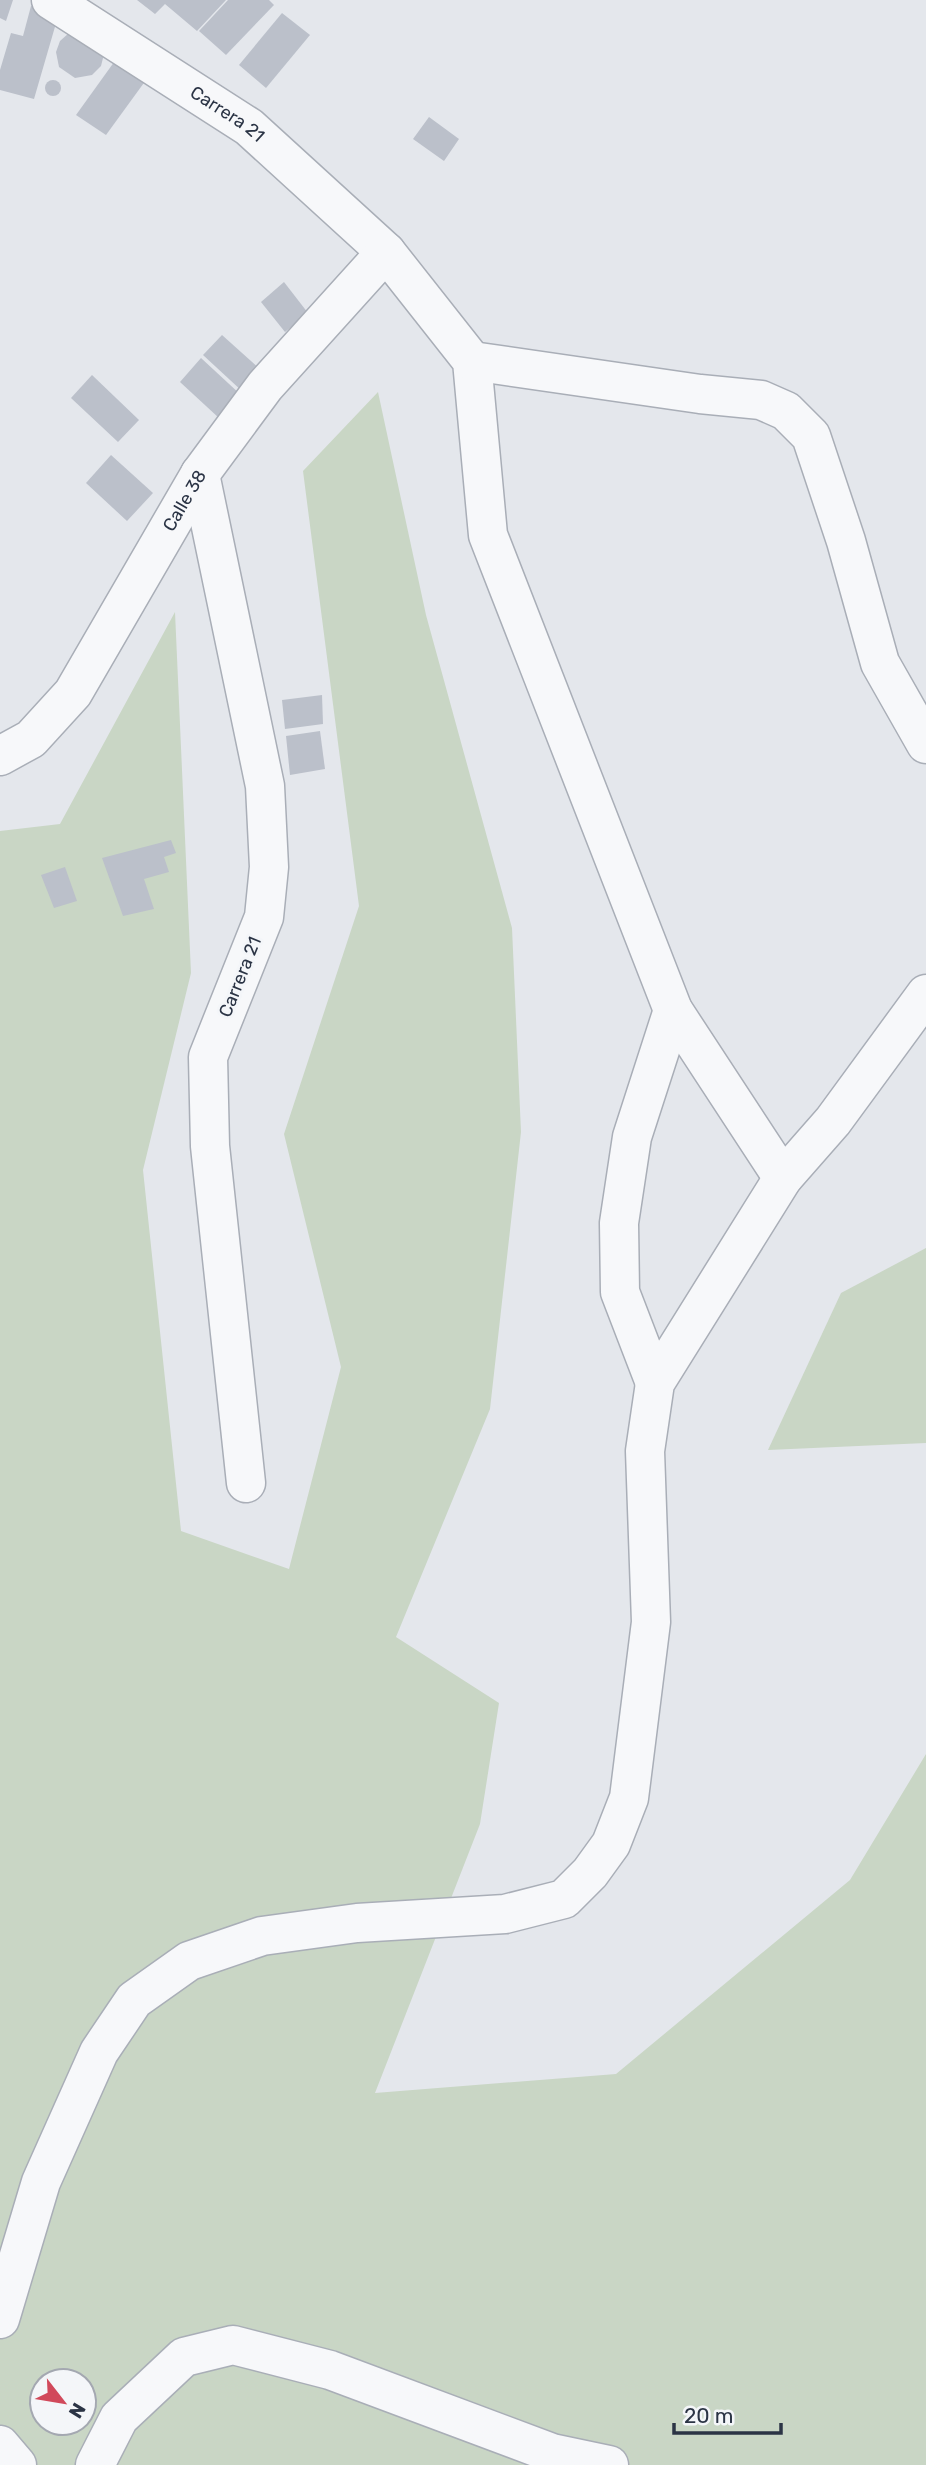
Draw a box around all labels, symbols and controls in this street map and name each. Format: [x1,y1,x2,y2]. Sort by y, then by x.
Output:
street label: Carrera 21 [186,81,269,147]
street label: Calle 38 [158,466,211,535]
street label: Carrera 21 [214,934,266,1020]
north arrow [28,2367,98,2437]
scale bar [674,2392,781,2436]
text: N [64,2399,91,2422]
text: 20 m [684,2403,733,2428]

